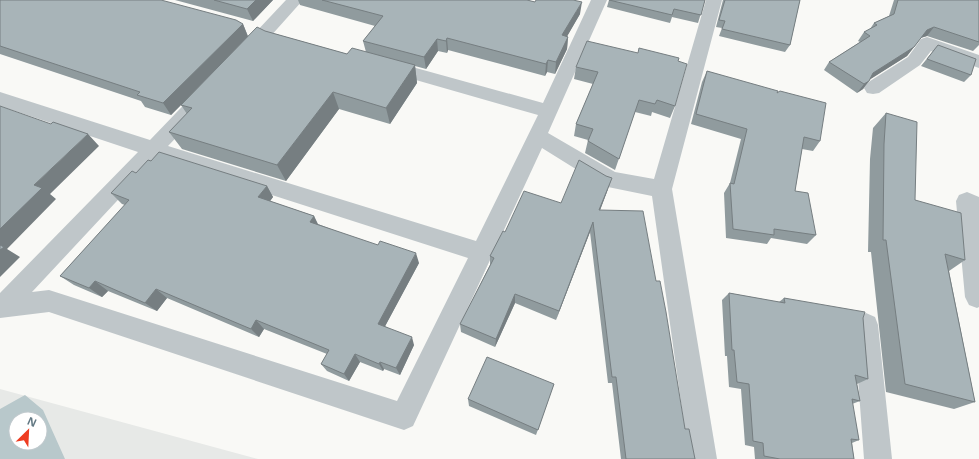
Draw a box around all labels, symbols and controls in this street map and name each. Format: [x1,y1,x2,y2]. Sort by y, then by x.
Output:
north arrow [8,411,48,451]
text: N [25,413,39,430]

